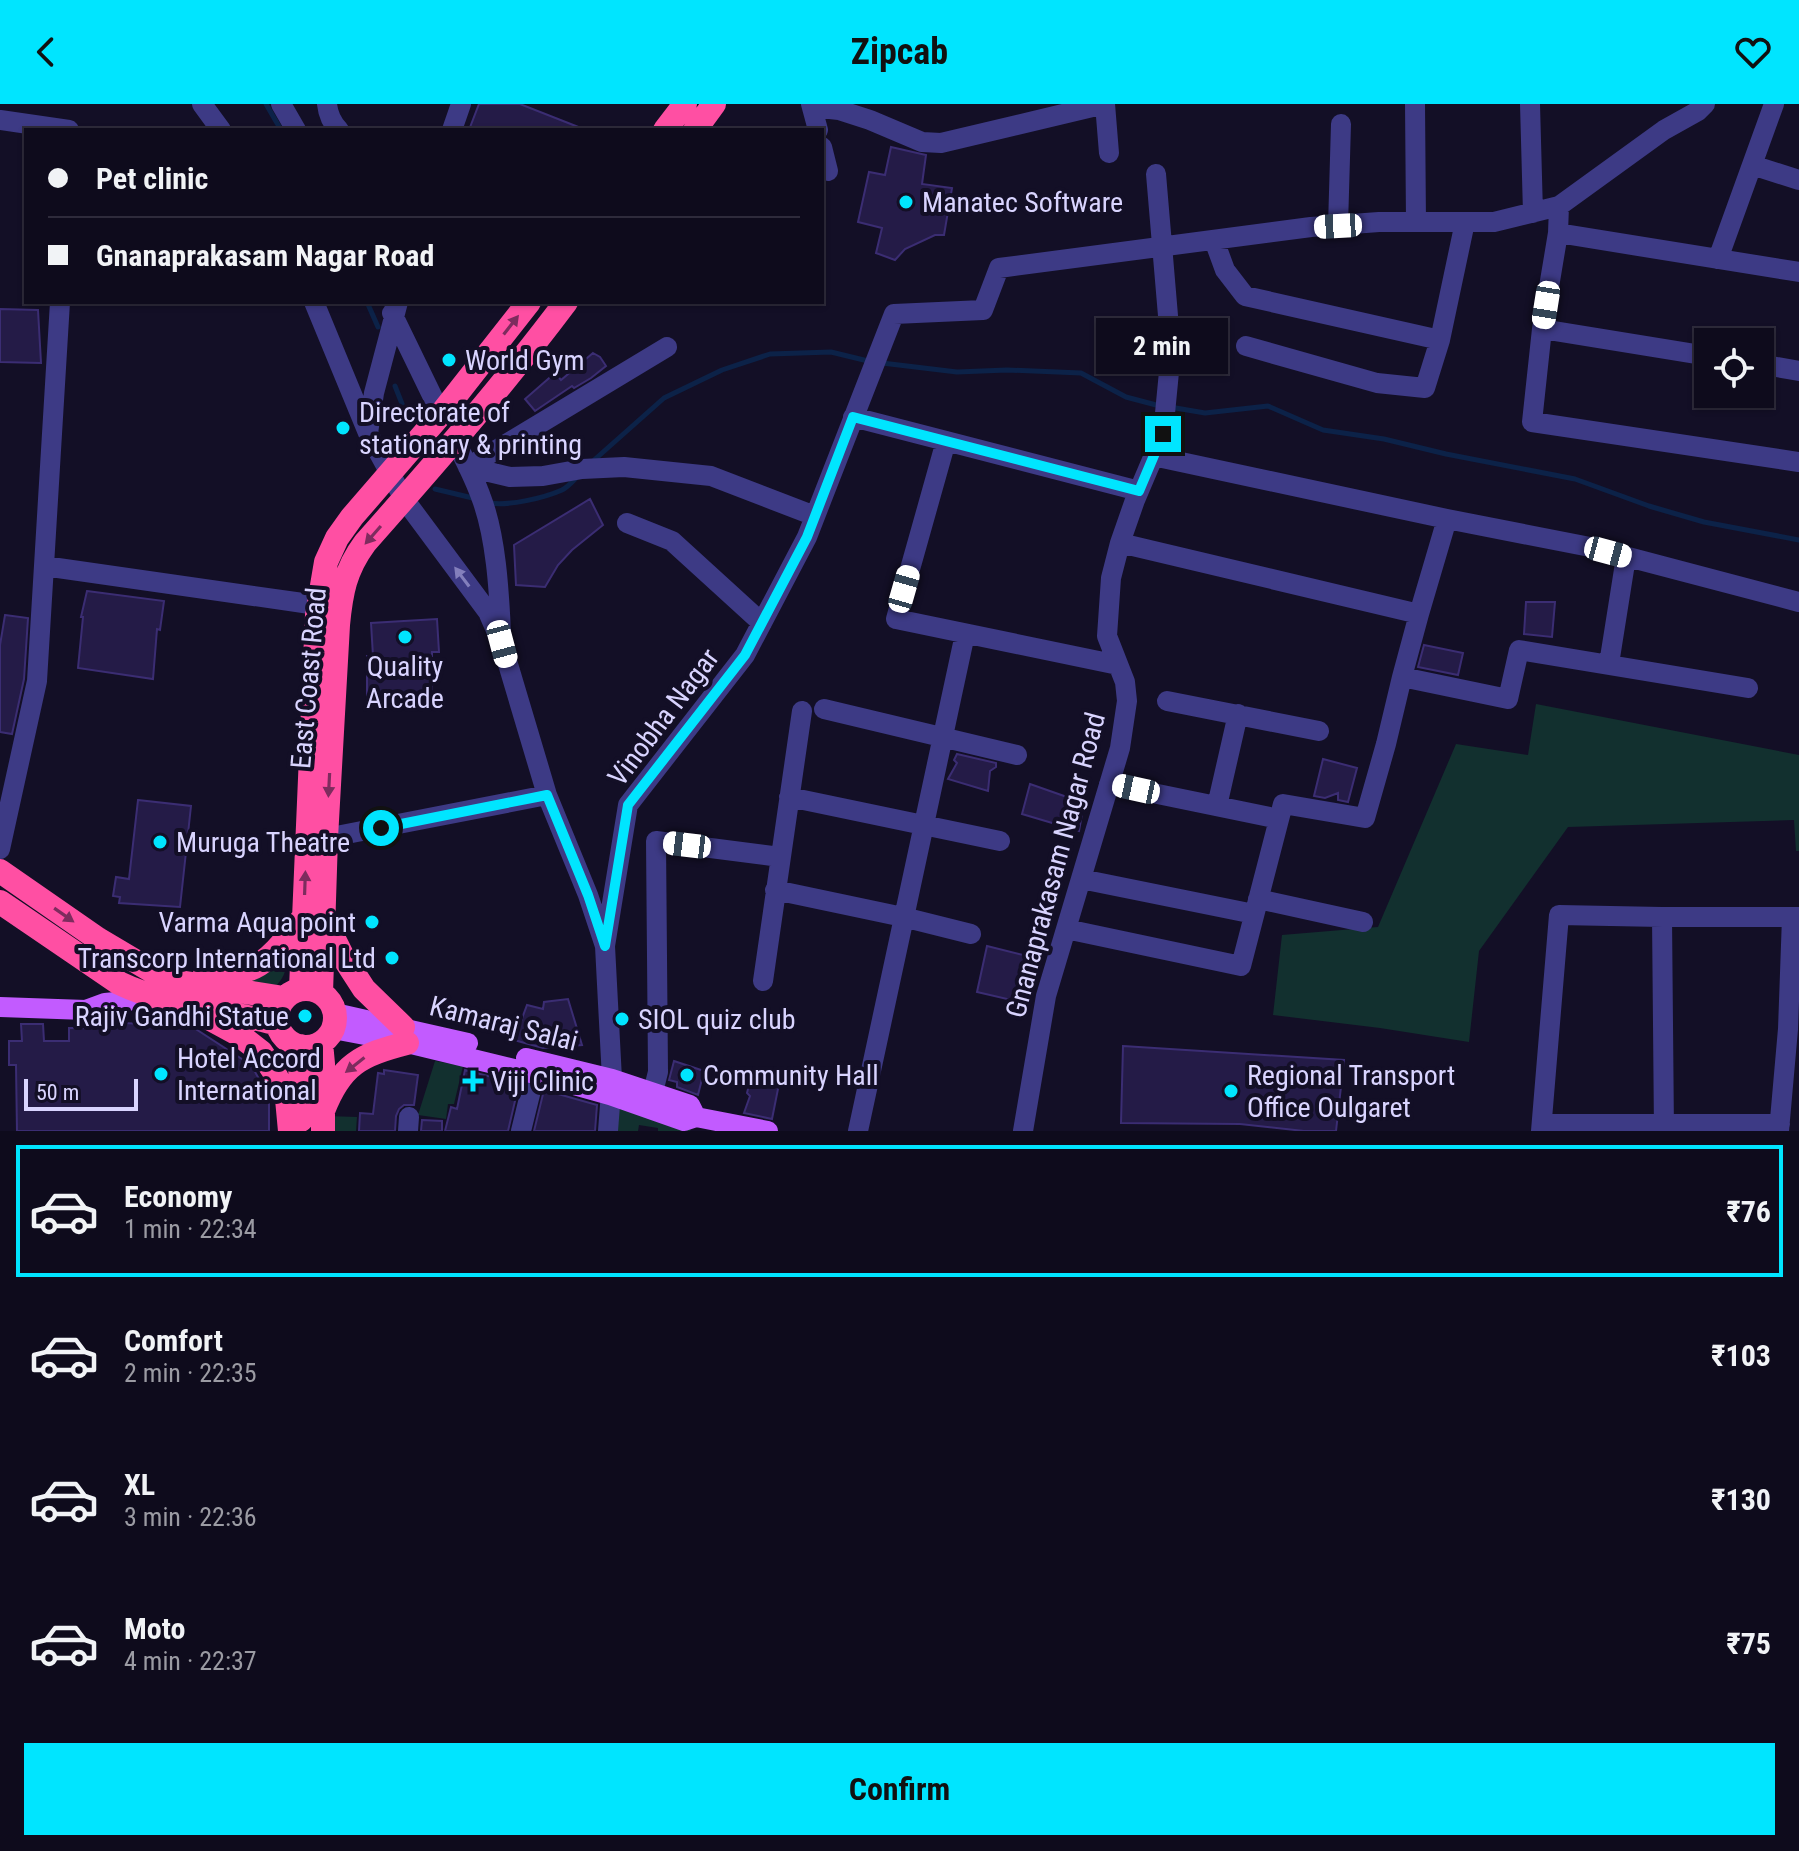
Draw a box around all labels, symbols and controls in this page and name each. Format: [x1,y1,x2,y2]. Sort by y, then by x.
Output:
icon: back [24,30,68,74]
icon: heart [1731,30,1775,74]
text: Zipcab [851,31,948,73]
text: Pet clinic [96,161,208,196]
place label: Manatec Software [922,186,1123,219]
marker: Manatec Software [897,193,915,211]
car [1313,213,1363,239]
text: Gnanaprakasam Nagar Road [96,238,434,273]
car [1530,279,1562,331]
one-way arrow [502,315,519,335]
callout: 2 min [1097,318,1229,374]
map controls [1694,328,1774,408]
button: locate [1694,328,1774,408]
text: 2 min [1133,331,1191,361]
place label: World Gym [465,344,585,377]
marker: World Gym [440,351,458,369]
place label: Directorate of stationary & printing [359,396,582,461]
route end [1145,416,1181,452]
marker: Directorate of stationary & printing [334,419,352,437]
one-way arrow [365,524,382,544]
car [1582,534,1634,570]
car [886,563,922,615]
one-way arrow [455,567,471,588]
street label: East Coast Road [284,586,333,770]
car [484,618,520,670]
marker: Quality Arcade [396,628,414,646]
street label: Vinobha Nagar [601,642,726,792]
place label: Quality Arcade [366,650,444,715]
street label: Gnanaprakasam Nagar Road [999,709,1112,1021]
car [1110,772,1162,806]
one-way arrow [322,773,335,798]
route start [363,810,399,846]
place label: Muruga Theatre [176,826,350,859]
car [662,830,712,860]
marker: Muruga Theatre [151,833,169,851]
one-way arrow [299,870,312,895]
place label: Varma Aqua point [158,906,356,939]
one-way arrow [53,907,74,922]
marker: Varma Aqua point [363,913,381,931]
place label: Transcorp International Ltd [77,942,376,975]
marker: Transcorp International Ltd [383,949,401,967]
street label: Kamaraj Salai [426,989,581,1058]
place label: Rajiv Gandhi Statue [75,1000,289,1033]
place label: SIOL quiz club [638,1003,796,1036]
marker: Rajiv Gandhi Statue [296,1007,314,1025]
marker: SIOL quiz club [613,1010,631,1028]
place label: Hotel Accord International [177,1042,321,1107]
one-way arrow [345,1056,365,1072]
place label: Community Hall [703,1059,879,1092]
place label: Regional Transport Office Oulgaret [1247,1059,1455,1124]
marker: Hotel Accord International [152,1065,170,1083]
place label: Viji Clinic [491,1065,594,1098]
marker: Community Hall [678,1066,696,1084]
marker: Viji Clinic [462,1070,484,1092]
scale bar [24,1075,138,1111]
text: 50 m [36,1080,79,1105]
marker: Regional Transport Office Oulgaret [1222,1082,1240,1100]
icon: car [28,1175,100,1247]
text: Economy [124,1179,232,1214]
text: ₹76 [1726,1194,1771,1229]
text: 1 min · 22:34 [124,1214,257,1244]
icon: car [28,1319,100,1391]
text: Comfort [124,1323,223,1358]
text: ₹103 [1711,1338,1771,1373]
text: 2 min · 22:35 [124,1358,257,1388]
icon: car [28,1463,100,1535]
text: XL [124,1467,155,1502]
text: ₹130 [1711,1482,1771,1517]
text: 3 min · 22:36 [124,1502,257,1532]
icon: car [28,1607,100,1679]
text: Moto [124,1611,185,1646]
text: ₹75 [1726,1626,1771,1661]
text: 4 min · 22:37 [124,1646,257,1676]
button: Confirm [24,1743,1775,1835]

